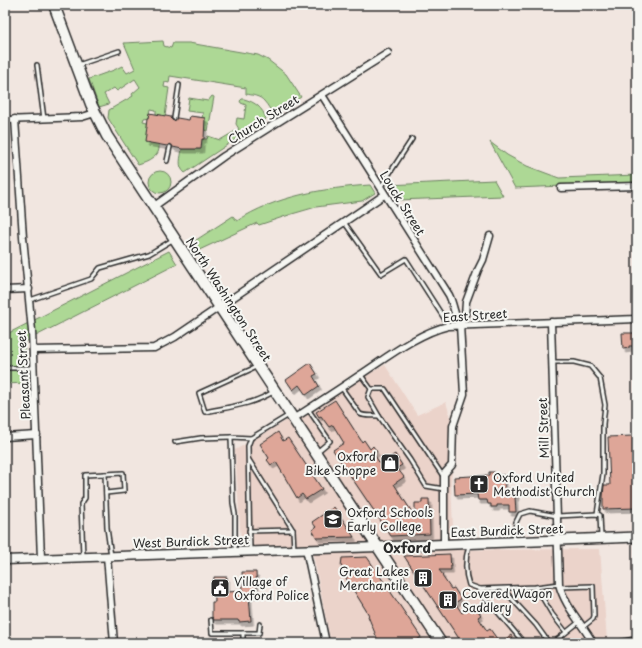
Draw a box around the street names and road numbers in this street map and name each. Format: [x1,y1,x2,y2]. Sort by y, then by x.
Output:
street label: Church Street [224,90,302,148]
street label: Louck Street [376,167,430,239]
street label: North Washington Street [182,233,276,365]
street label: East Street [442,304,508,326]
street label: Pleasant Street [12,330,34,420]
street label: Mill Street [533,397,553,459]
street label: East Burdick Street [450,519,564,541]
street label: West Burdick Street [133,530,249,552]

